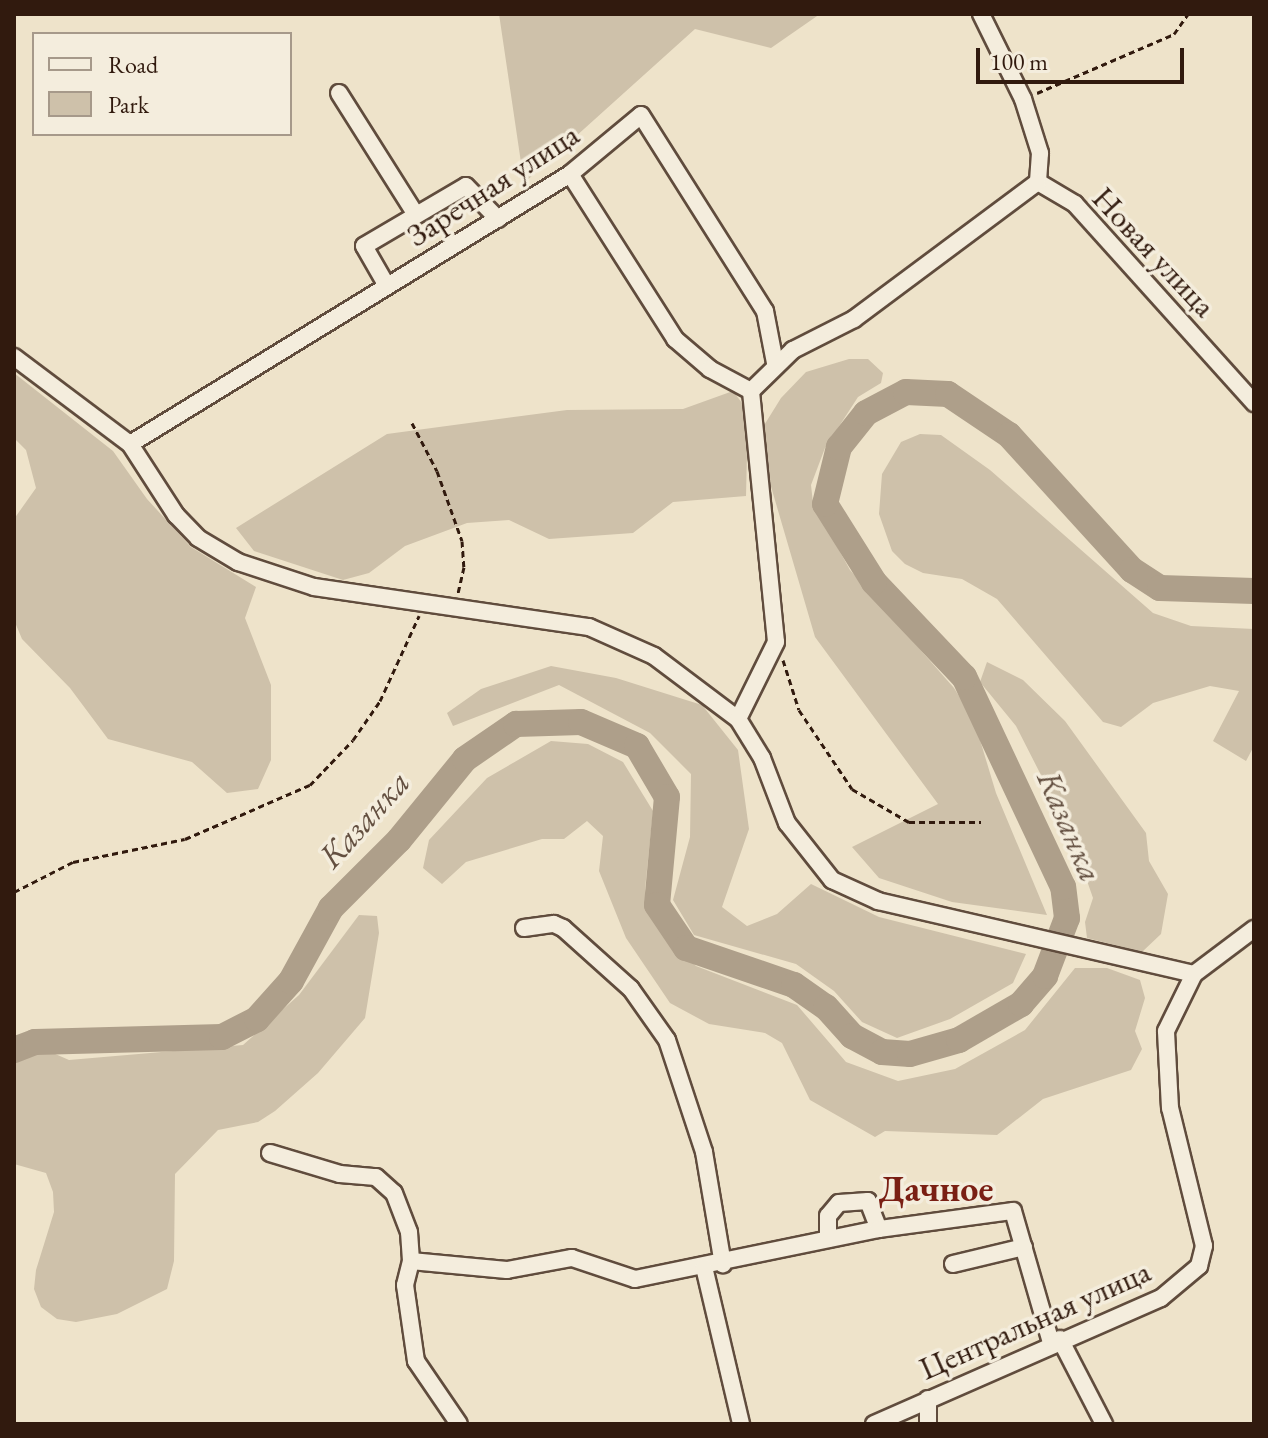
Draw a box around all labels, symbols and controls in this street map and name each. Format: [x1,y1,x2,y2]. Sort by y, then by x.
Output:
legend [32,32,292,136]
scale bar [980,32,1188,82]
text: 100 m [990,46,1048,77]
text: Road [108,49,158,80]
text: Park [108,89,149,120]
street label: Заречная улица [400,115,586,255]
street label: Новая улица [1084,179,1224,325]
water label: Казанка [310,762,418,876]
water label: Казанка [1028,764,1112,888]
district label: Дачное [879,1167,993,1211]
street label: Центральная улица [914,1252,1156,1388]

